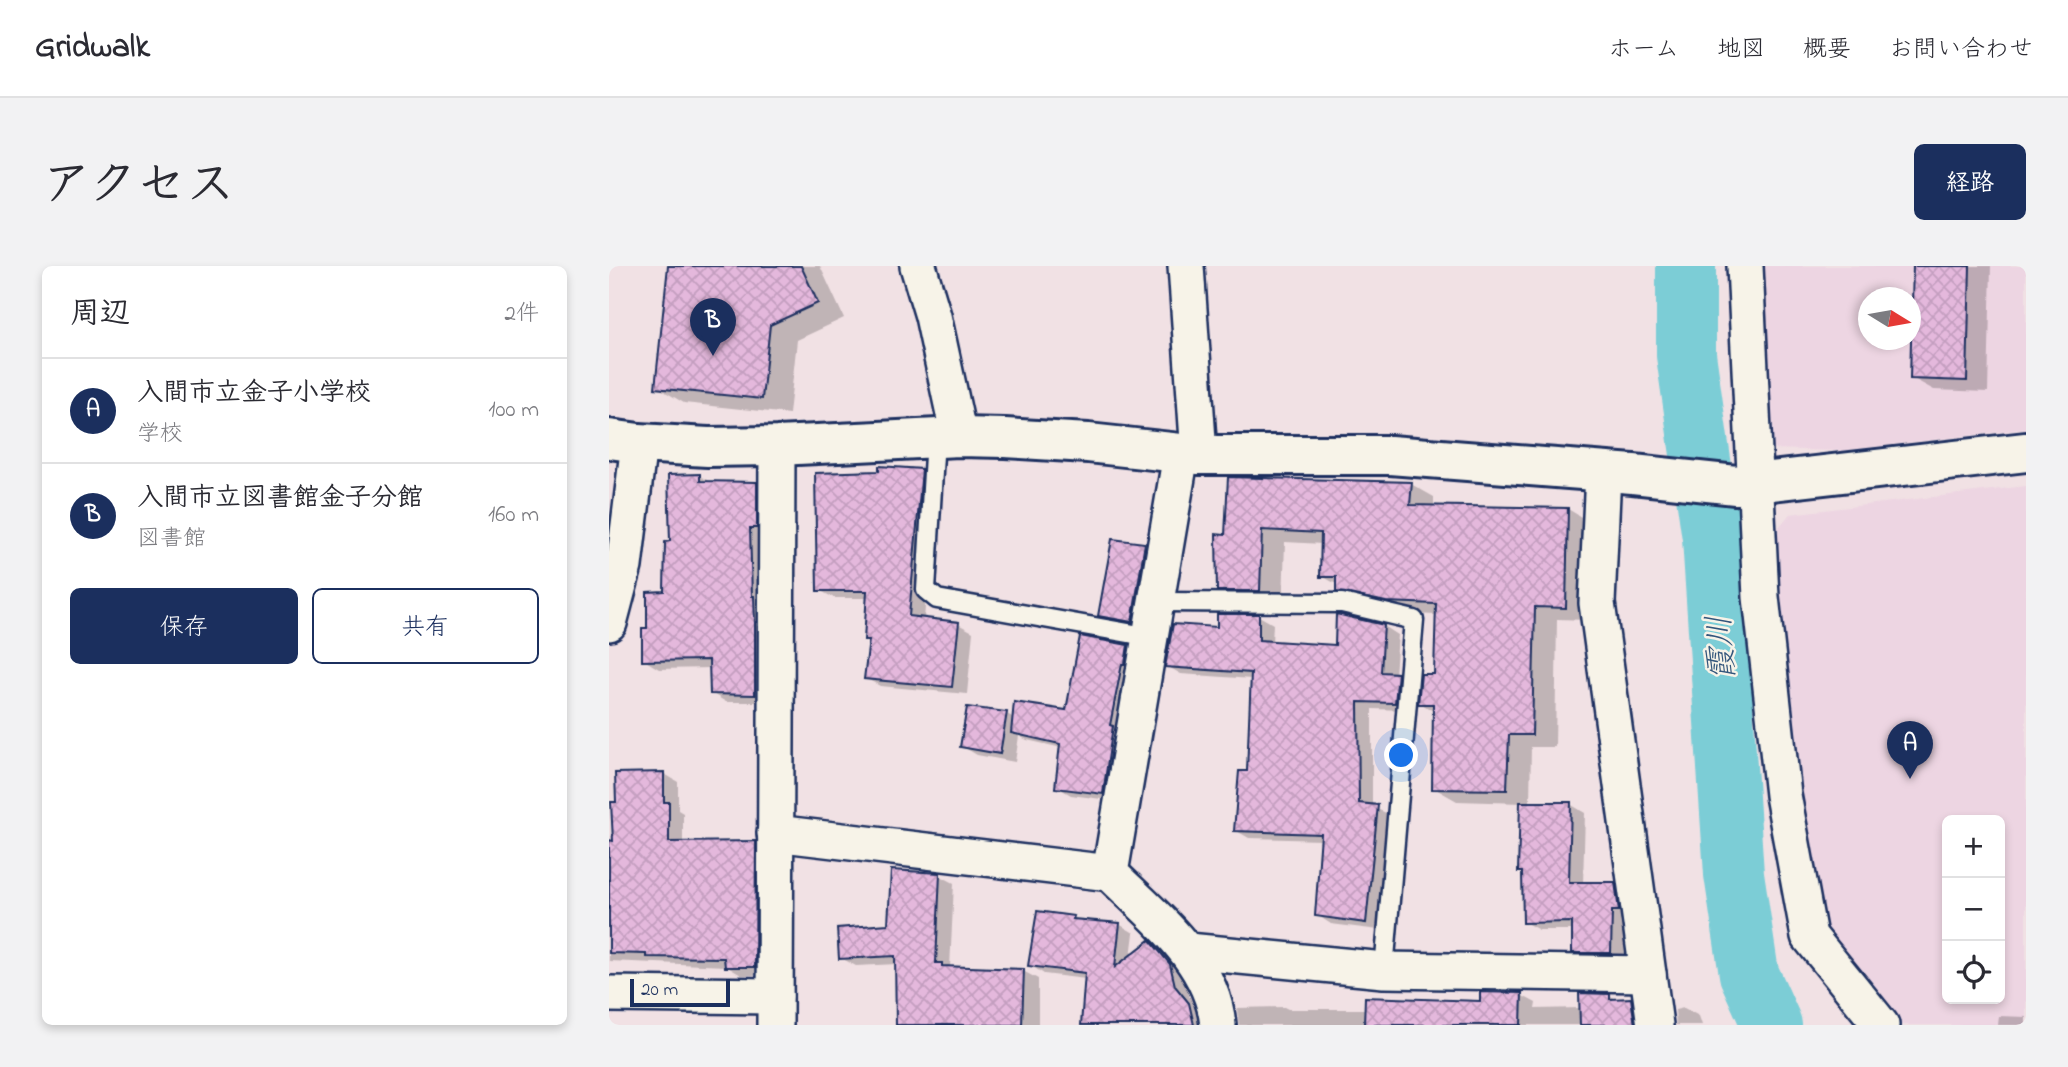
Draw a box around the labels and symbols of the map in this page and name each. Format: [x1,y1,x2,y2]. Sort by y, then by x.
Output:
north arrow [1858,287,1921,350]
pin: B [690,298,736,356]
water label: 霞川 [1697,613,1749,682]
pin: A [1887,721,1933,779]
your location [1384,738,1418,772]
scale bar [630,976,730,1008]

